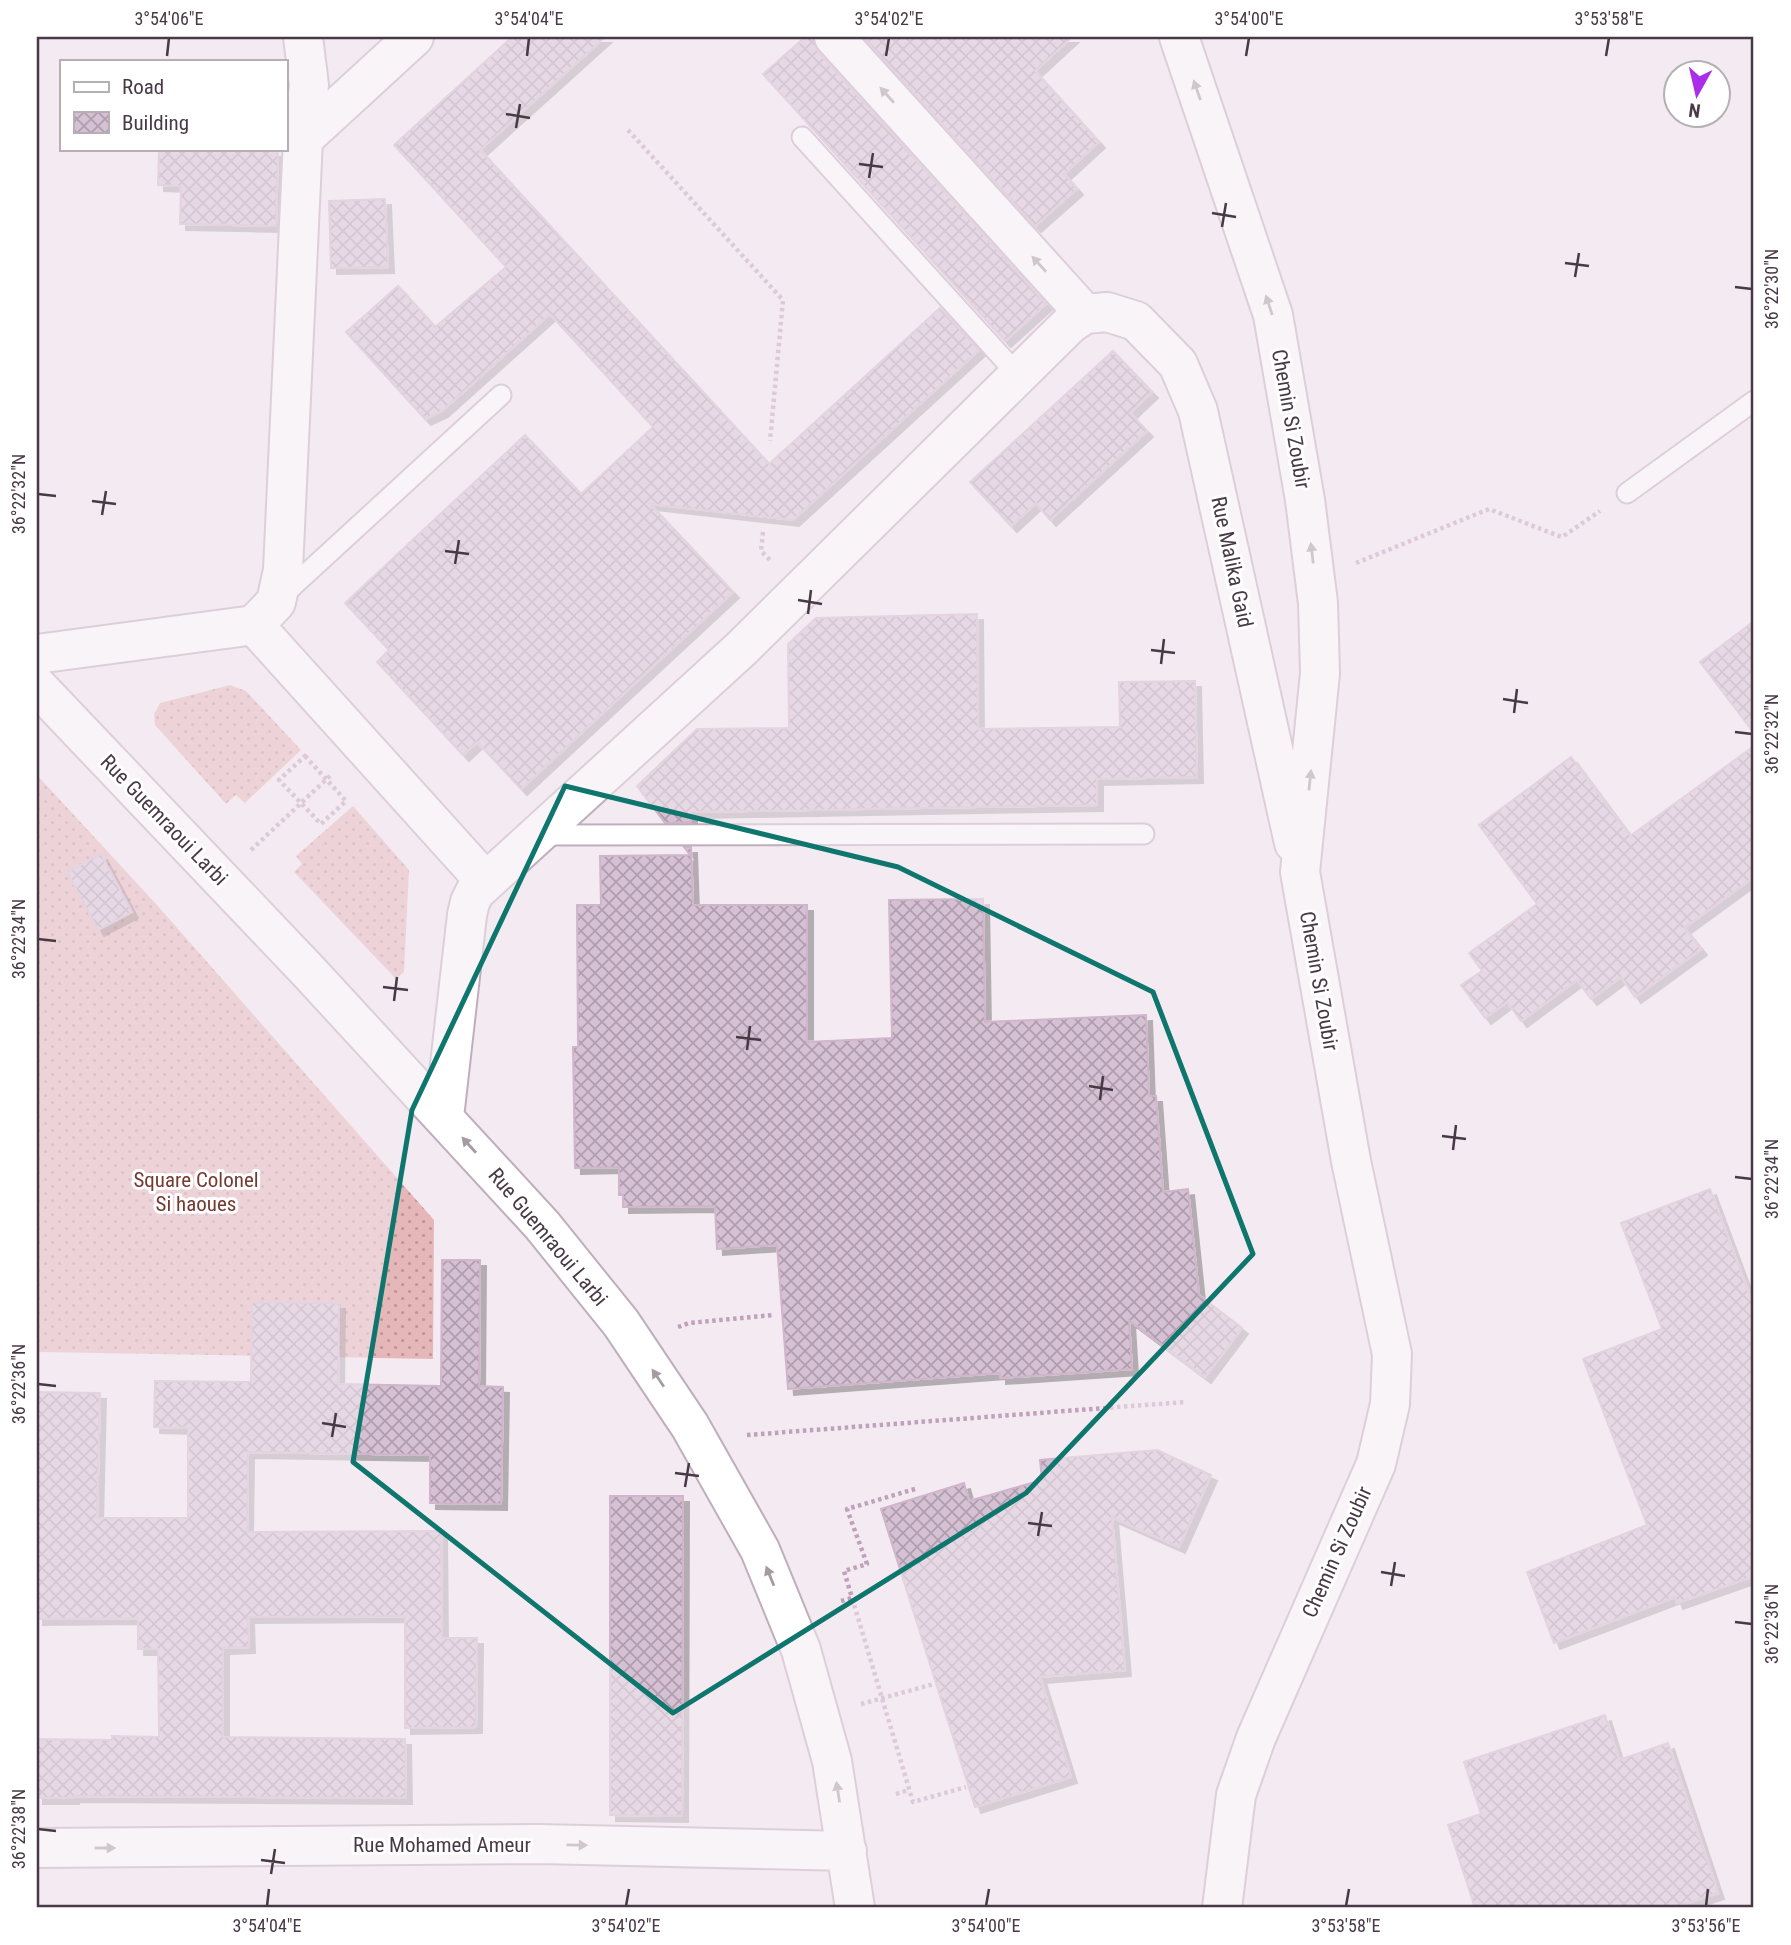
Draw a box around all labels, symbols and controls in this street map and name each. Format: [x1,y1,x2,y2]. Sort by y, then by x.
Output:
text: 3°54'06"E [134,8,204,29]
text: 3°54'04"E [494,8,564,29]
text: 3°54'02"E [854,8,924,29]
text: 3°54'00"E [1214,8,1284,29]
text: 3°53'58"E [1574,8,1644,29]
legend [60,60,287,150]
north arrow [1662,60,1732,130]
text: Road [122,75,164,99]
one-way arrow [1191,79,1202,100]
one-way arrow [879,87,895,104]
text: N [1687,98,1702,123]
text: Building [122,111,189,135]
text: 36°22'30"N [1761,249,1782,329]
one-way arrow [1032,255,1047,272]
one-way arrow [1264,295,1274,316]
street label: Chemin Si Zoubir [1267,347,1315,491]
text: 36°22'32"N [8,454,29,534]
street label: Rue Malika Gaid [1206,494,1258,630]
one-way arrow [1306,542,1317,564]
text: 36°22'32"N [1761,694,1782,774]
street label: Rue Guemraoui Larbi [96,750,232,890]
one-way arrow [1305,769,1316,791]
text: 36°22'34"N [8,899,29,979]
street label: Chemin Si Zoubir [1295,909,1343,1053]
one-way arrow [461,1136,477,1154]
text: 36°22'34"N [1761,1139,1782,1219]
street label: Rue Guemraoui Larbi [483,1163,613,1311]
park label: Square Colonel Si haoues [133,1168,259,1216]
text: 36°22'36"N [8,1344,29,1424]
one-way arrow [651,1369,665,1387]
street label: Chemin Si Zoubir [1297,1483,1377,1621]
one-way arrow [765,1565,776,1586]
text: 36°22'36"N [1761,1584,1782,1664]
one-way arrow [832,1781,843,1803]
text: 36°22'38"N [8,1789,29,1869]
street label: Rue Mohamed Ameur [353,1833,531,1857]
one-way arrow [567,1839,589,1851]
one-way arrow [94,1842,116,1854]
text: 3°54'04"E [232,1915,302,1936]
text: 3°54'02"E [591,1915,661,1936]
text: 3°54'00"E [951,1915,1021,1936]
text: 3°53'58"E [1311,1915,1381,1936]
text: 3°53'56"E [1671,1915,1741,1936]

